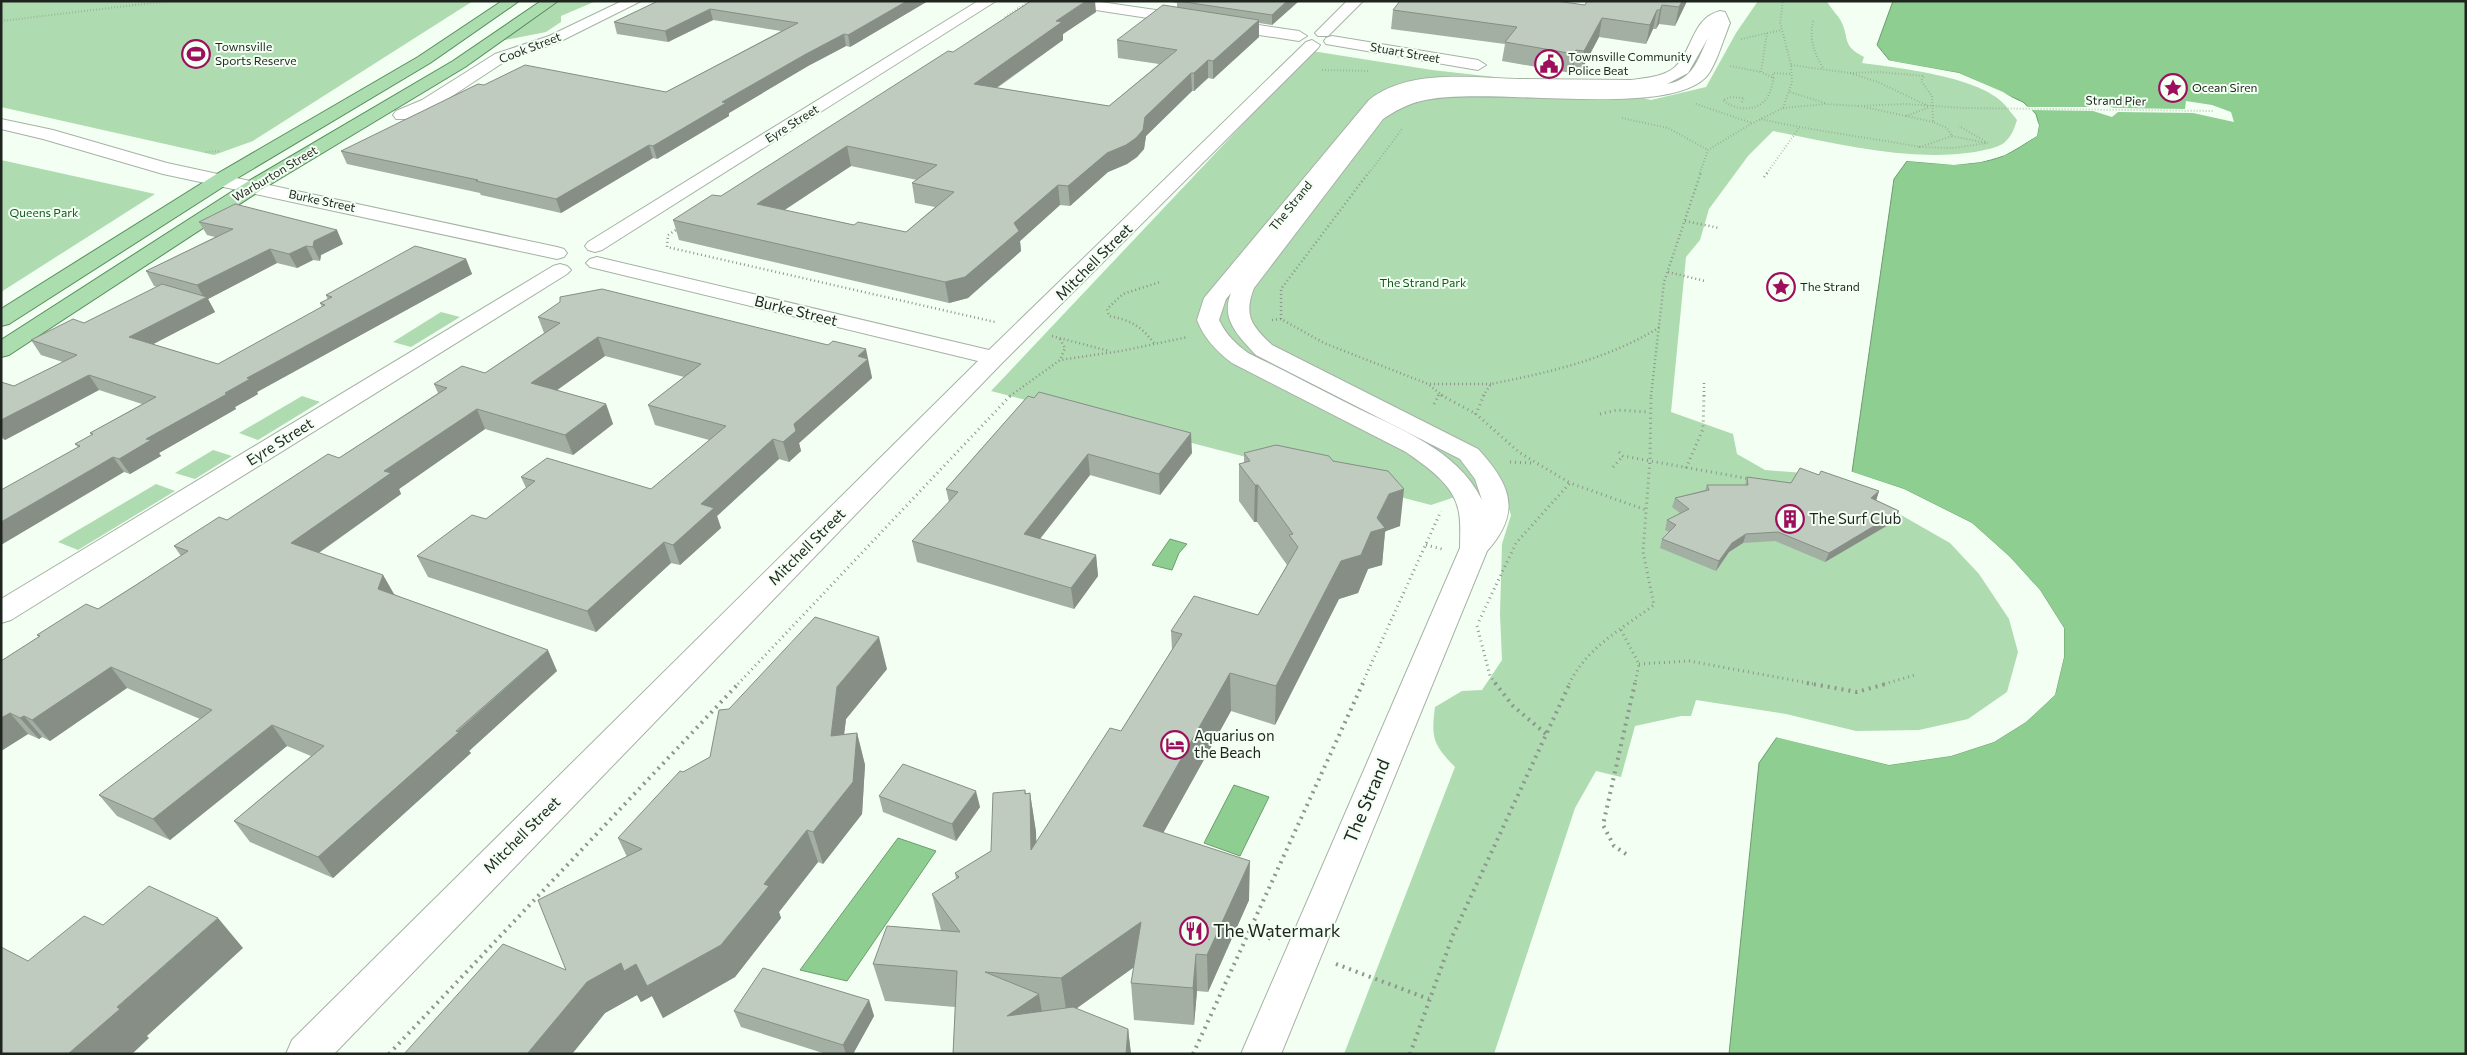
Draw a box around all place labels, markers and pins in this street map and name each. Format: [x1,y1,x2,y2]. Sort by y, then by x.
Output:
sports icon: Townsville Sports Reserve [181,39,211,69]
place label: Townsville Sports Reserve [215,39,297,67]
public building icon: Townsville Community Police Beat [1534,49,1564,79]
place label: Townsville Community Police Beat [1568,49,1692,77]
place icon: Ocean Siren [2158,73,2188,103]
place label: Ocean Siren [2192,80,2257,94]
place icon: The Strand [1766,272,1796,302]
place label: The Strand [1800,279,1860,293]
building icon: The Surf Club [1775,504,1805,534]
place label: The Surf Club [1809,509,1901,527]
place label: Aquarius on the Beach [1194,726,1274,761]
hotel icon: Aquarius on the Beach [1160,730,1190,760]
restaurant icon: The Watermark [1179,916,1209,946]
place label: The Watermark [1213,919,1341,941]

